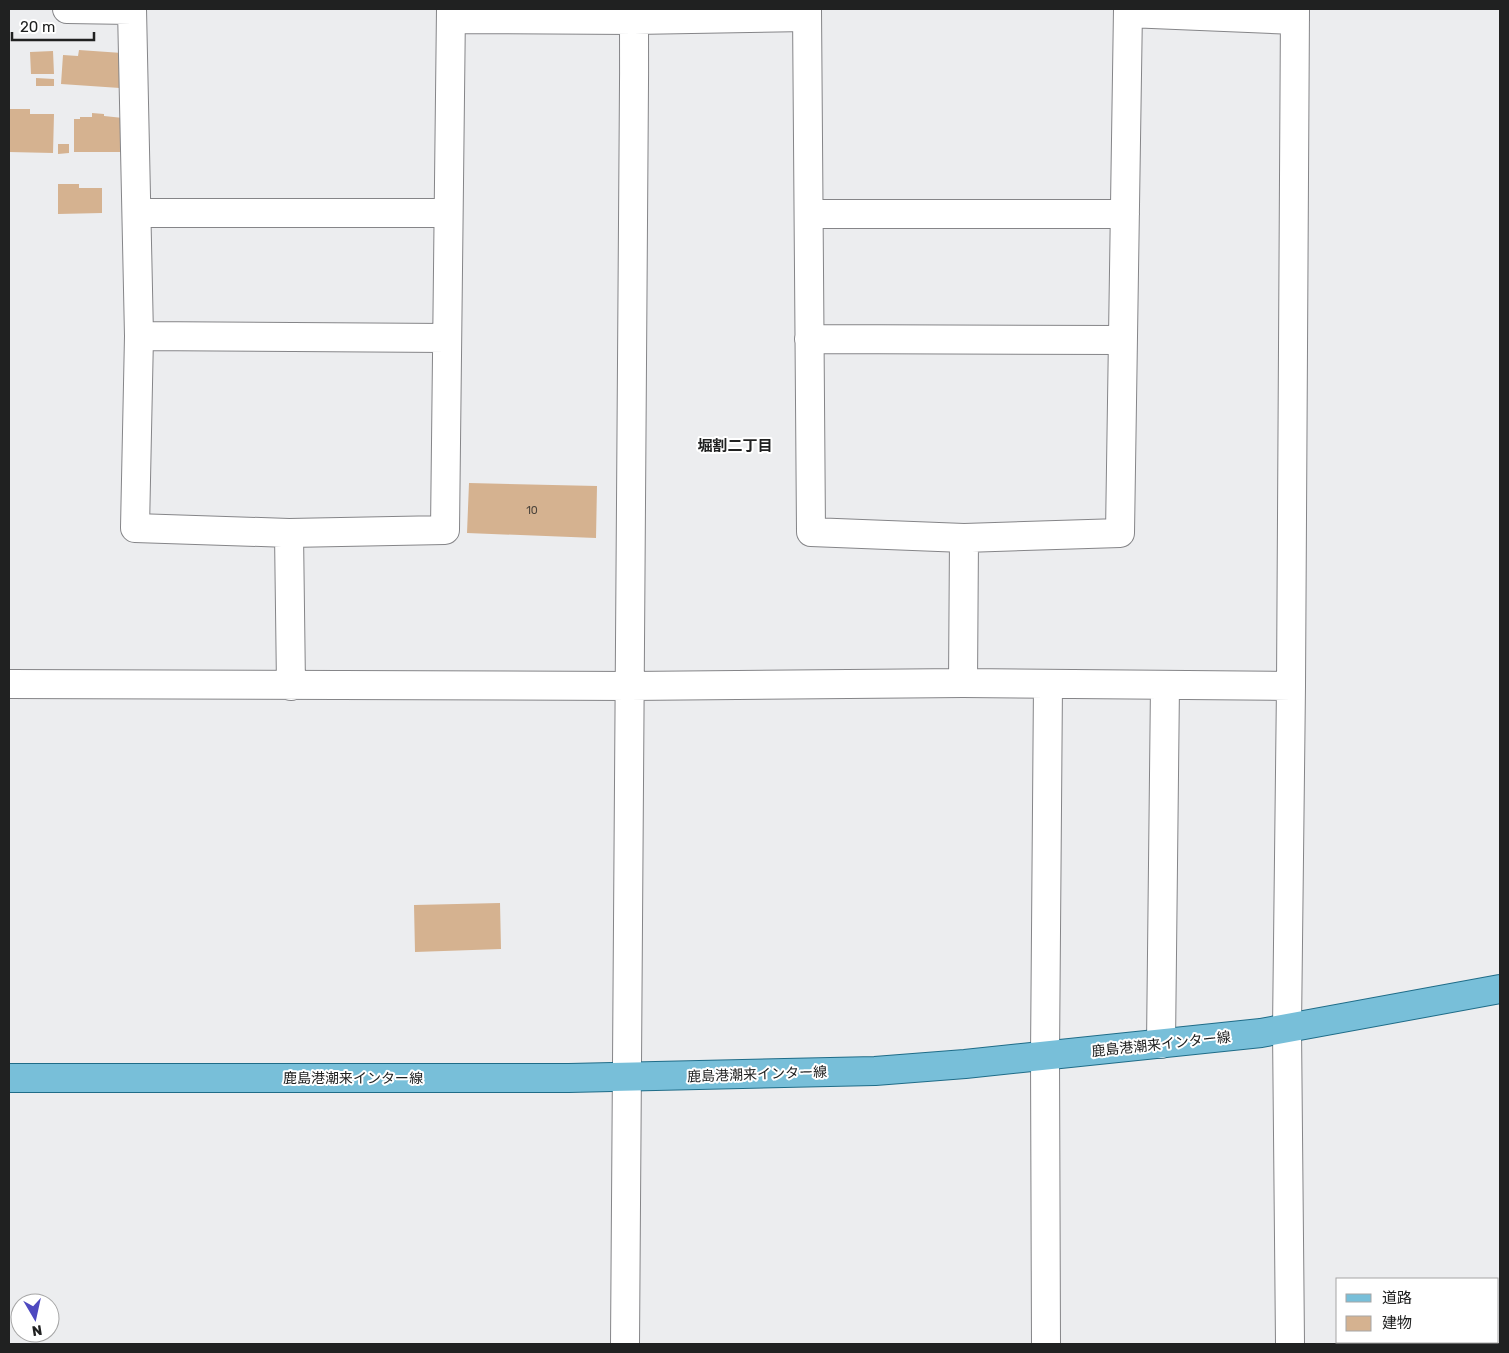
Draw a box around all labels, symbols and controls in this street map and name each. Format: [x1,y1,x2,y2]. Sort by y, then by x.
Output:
scale bar [12,10,95,42]
text: 20 m [20,18,55,36]
district label: 堀割二丁目 [697,437,773,455]
house number: 10 [526,504,538,517]
street label: 鹿島港潮来インター線 [1091,1029,1232,1060]
street label: 鹿島港潮来インター線 [687,1064,827,1085]
street label: 鹿島港潮来インター線 [283,1070,423,1087]
legend [1336,1278,1499,1343]
text: 道路 [1382,1289,1412,1307]
north arrow [10,1293,60,1343]
text: 建物 [1382,1314,1412,1332]
text: N [31,1321,43,1340]

